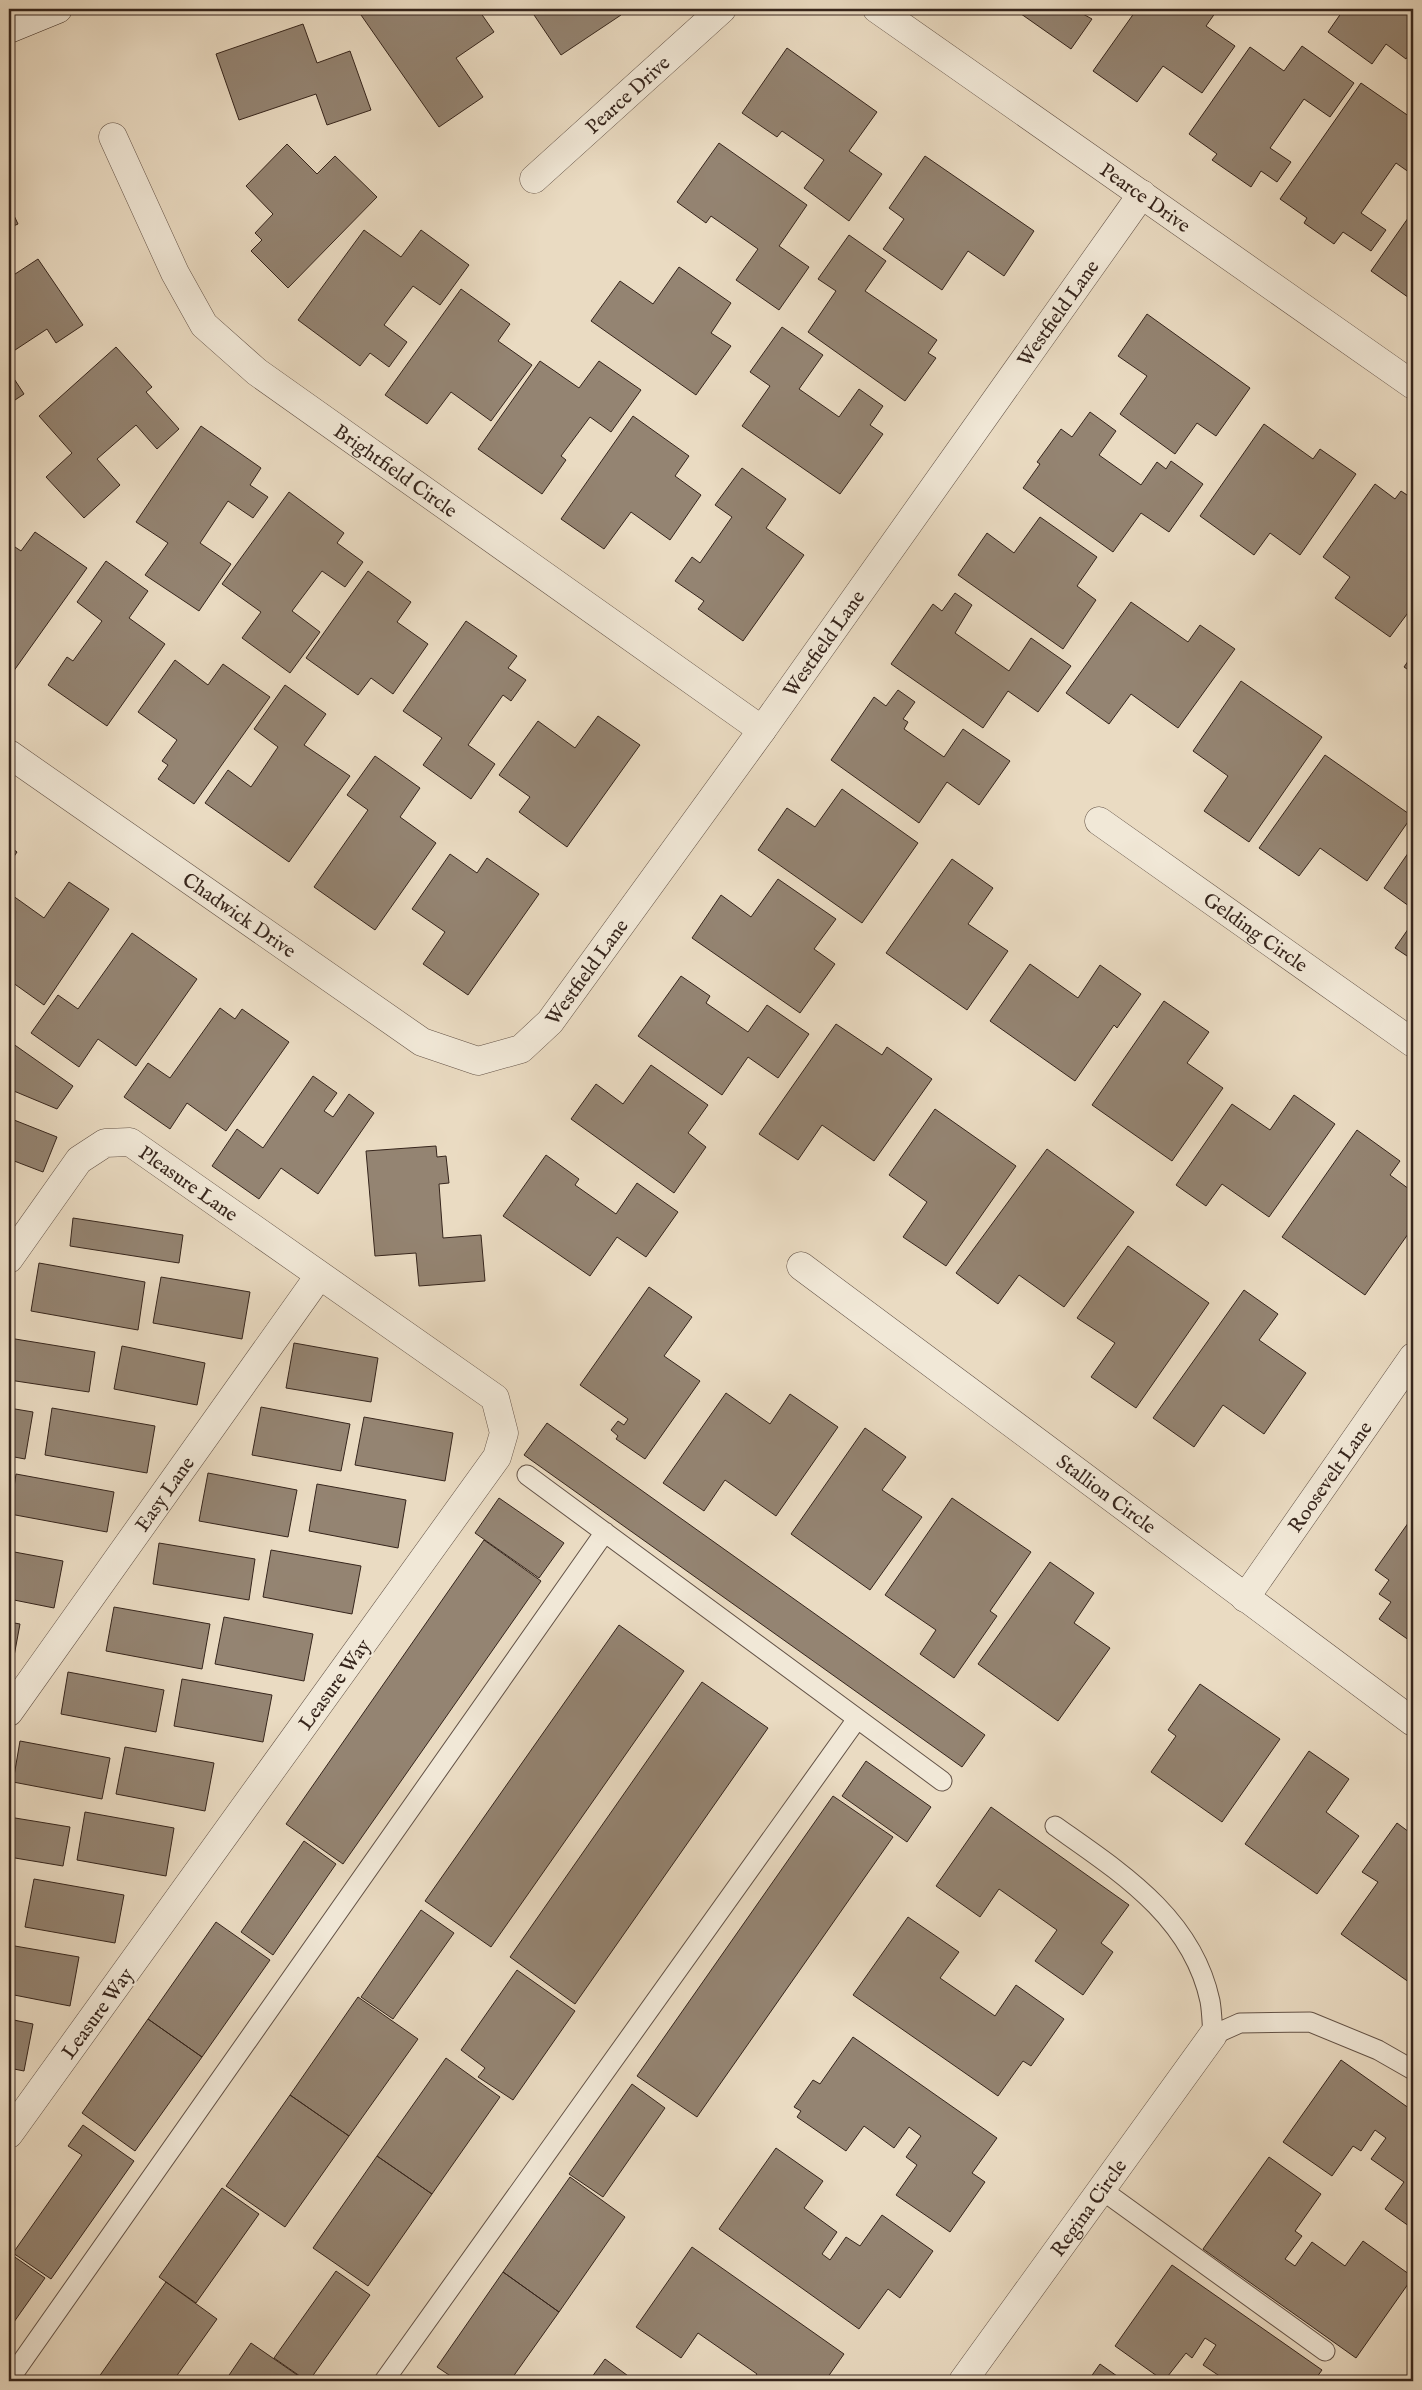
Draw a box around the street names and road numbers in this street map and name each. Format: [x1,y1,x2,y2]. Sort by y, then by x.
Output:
street label: Pearce Drive [581,51,676,140]
street label: Pearce Drive [1094,158,1195,239]
street label: Westfield Lane [1013,256,1105,372]
street label: Brightfield Circle [328,419,462,524]
street label: Westfield Lane [778,586,871,702]
street label: Chadwick Drive [177,868,300,964]
street label: Gelding Circle [1198,887,1312,979]
street label: Westfield Lane [541,915,635,1031]
street label: Pleasure Lane [133,1141,242,1228]
street label: Roosevelt Lane [1283,1417,1378,1538]
street label: Stallion Circle [1051,1450,1160,1540]
street label: Easy Lane [130,1452,201,1537]
street label: Leasure Way [294,1634,377,1735]
street label: Leasure Way [57,1963,140,2064]
street label: Regina Circle [1046,2155,1133,2262]

